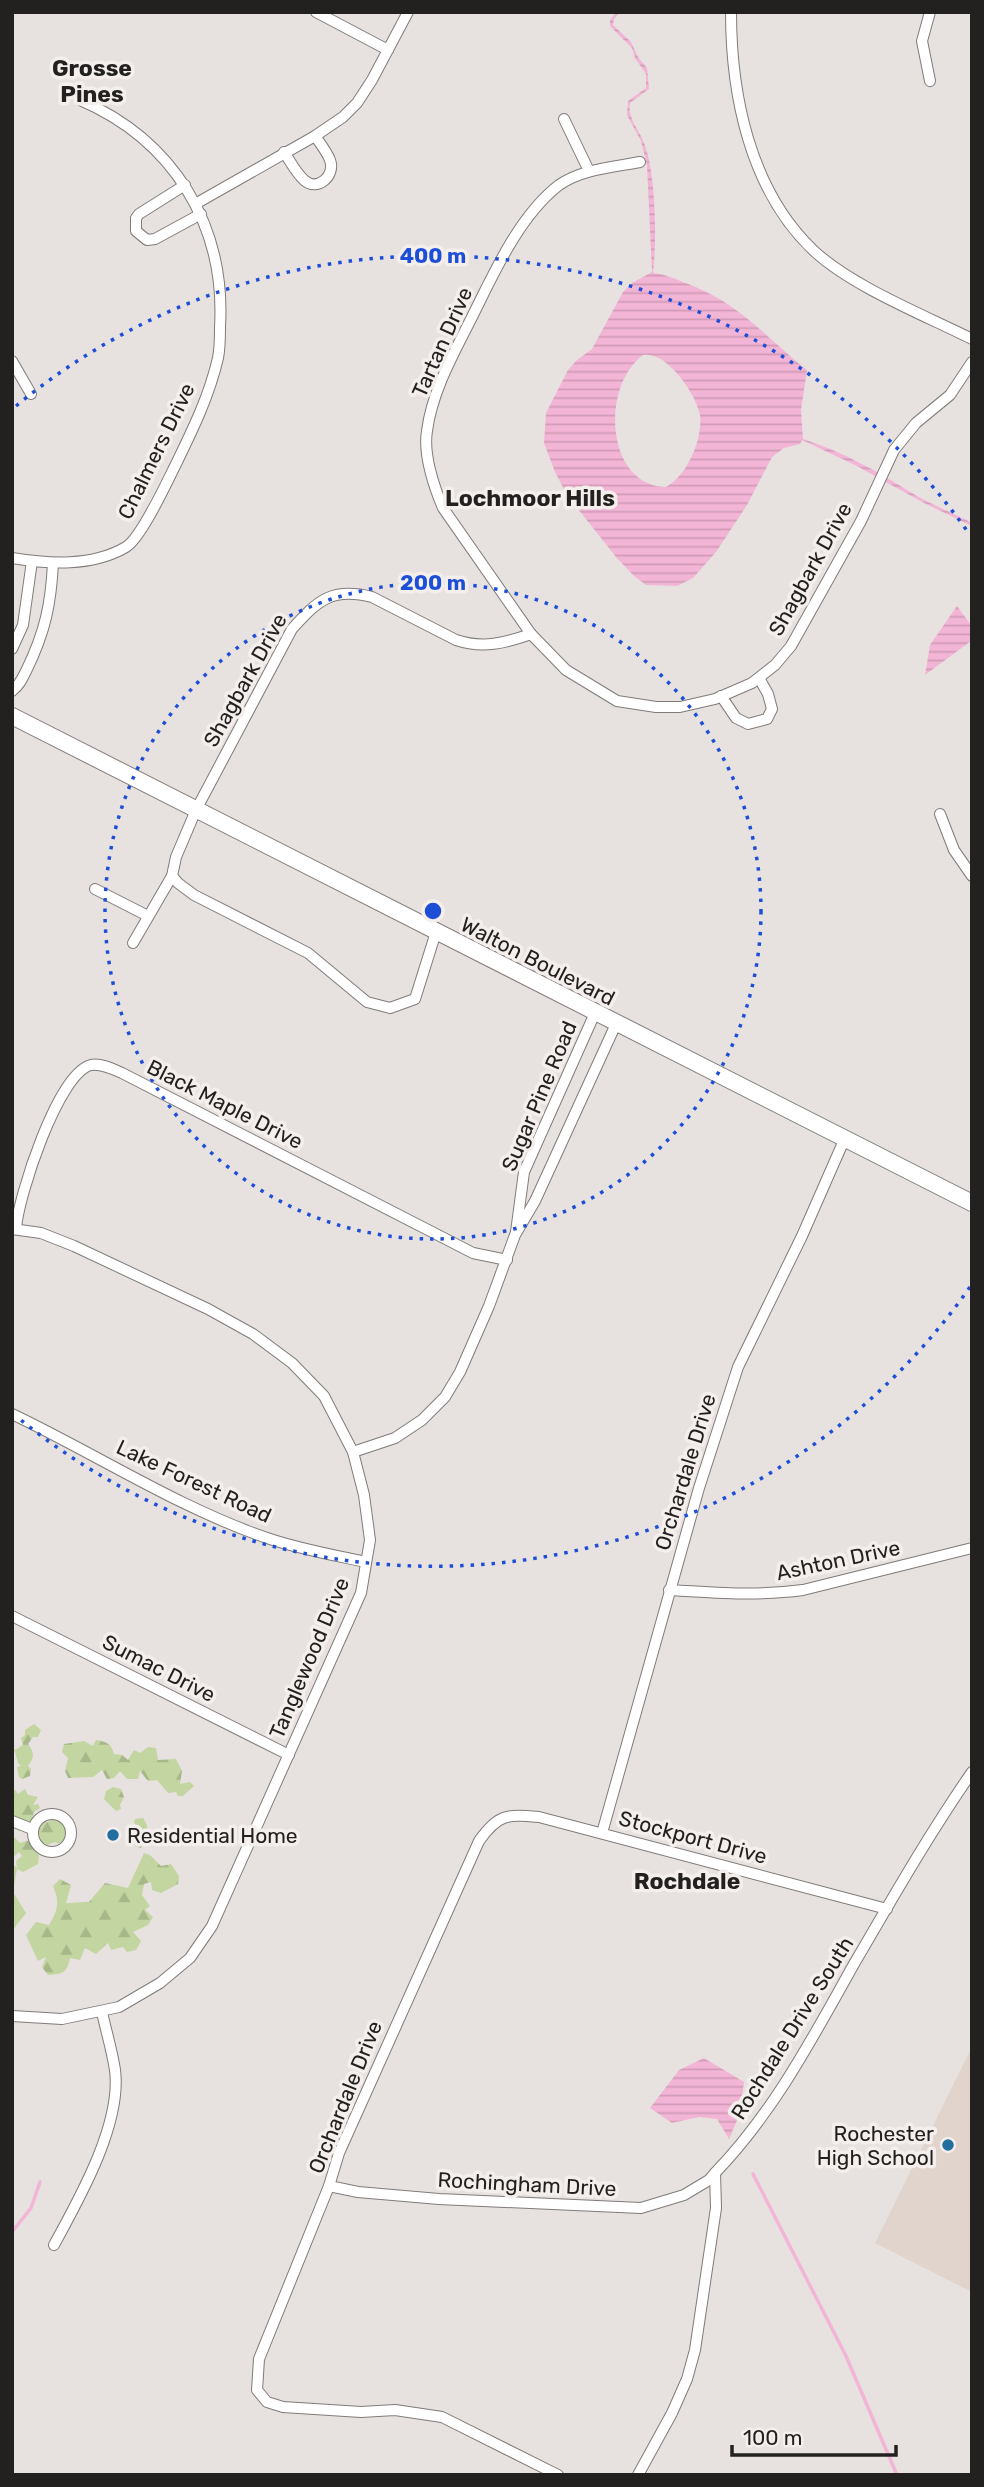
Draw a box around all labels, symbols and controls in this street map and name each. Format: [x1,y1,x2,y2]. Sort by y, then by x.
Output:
district label: Grosse Pines [52,54,132,108]
text: 400 m [400,243,466,268]
street label: Tartan Drive [407,283,477,401]
street label: Chalmers Drive [112,379,200,523]
district label: Lochmoor Hills [445,484,615,512]
street label: Shagbark Drive [763,498,857,640]
text: 200 m [400,570,466,595]
street label: Shagbark Drive [198,609,292,751]
centre of rings [421,899,445,923]
street label: Walton Boulevard [457,911,619,1011]
street label: Sugar Pine Road [496,1017,582,1175]
street label: Black Maple Drive [143,1054,307,1154]
street label: Orchardale Drive [649,1391,721,1553]
street label: Lake Forest Road [113,1434,275,1528]
street label: Ashton Drive [774,1535,902,1585]
street label: Tanglewood Drive [264,1574,354,1742]
street label: Sumac Drive [98,1629,220,1707]
street label: Stockport Drive [616,1805,770,1869]
place label: Residential Home [127,1823,298,1848]
marker: Residential Home [105,1827,121,1843]
district label: Rochdale [634,1867,740,1895]
street label: Rochdale Drive South [726,1932,858,2124]
street label: Orchardale Drive [303,2017,387,2177]
place label: Rochester High School [817,2121,934,2170]
marker: Rochester High School [940,2137,956,2153]
street label: Rochingham Drive [437,2167,617,2201]
scale bar [732,2414,897,2458]
text: 100 m [743,2425,802,2450]

